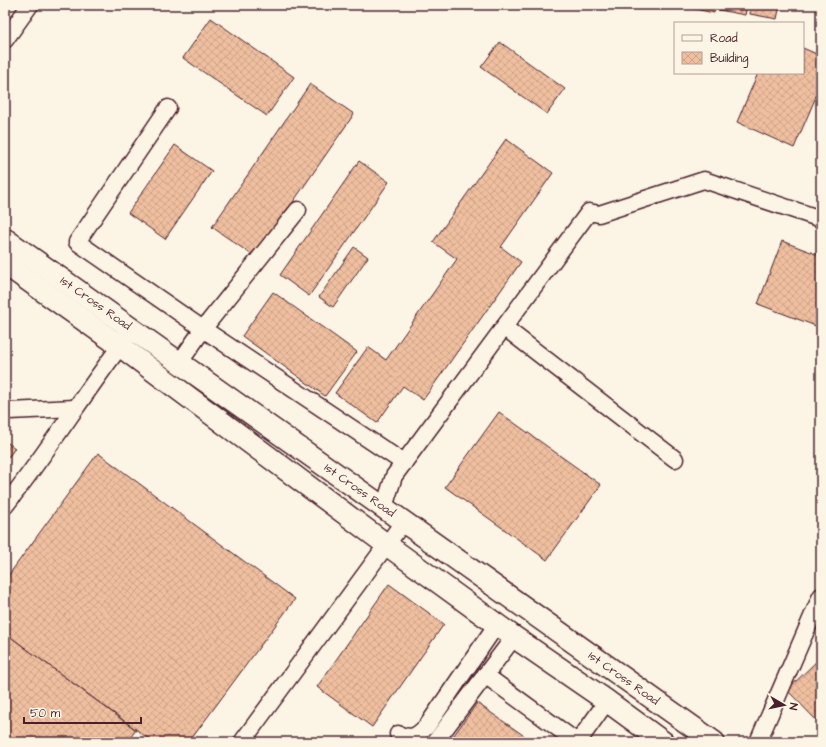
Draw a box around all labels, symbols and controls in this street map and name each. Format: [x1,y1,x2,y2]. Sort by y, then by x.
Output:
legend [674,22,804,74]
text: Road [710,30,738,47]
text: Building [710,50,748,68]
street label: 1st Cross Road [57,272,135,334]
street label: 1st Cross Road [321,459,399,521]
street label: 1st Cross Road [585,647,663,709]
north arrow [764,685,804,725]
scale bar [24,699,141,725]
text: N [785,702,801,711]
text: 50 m [30,705,61,722]

